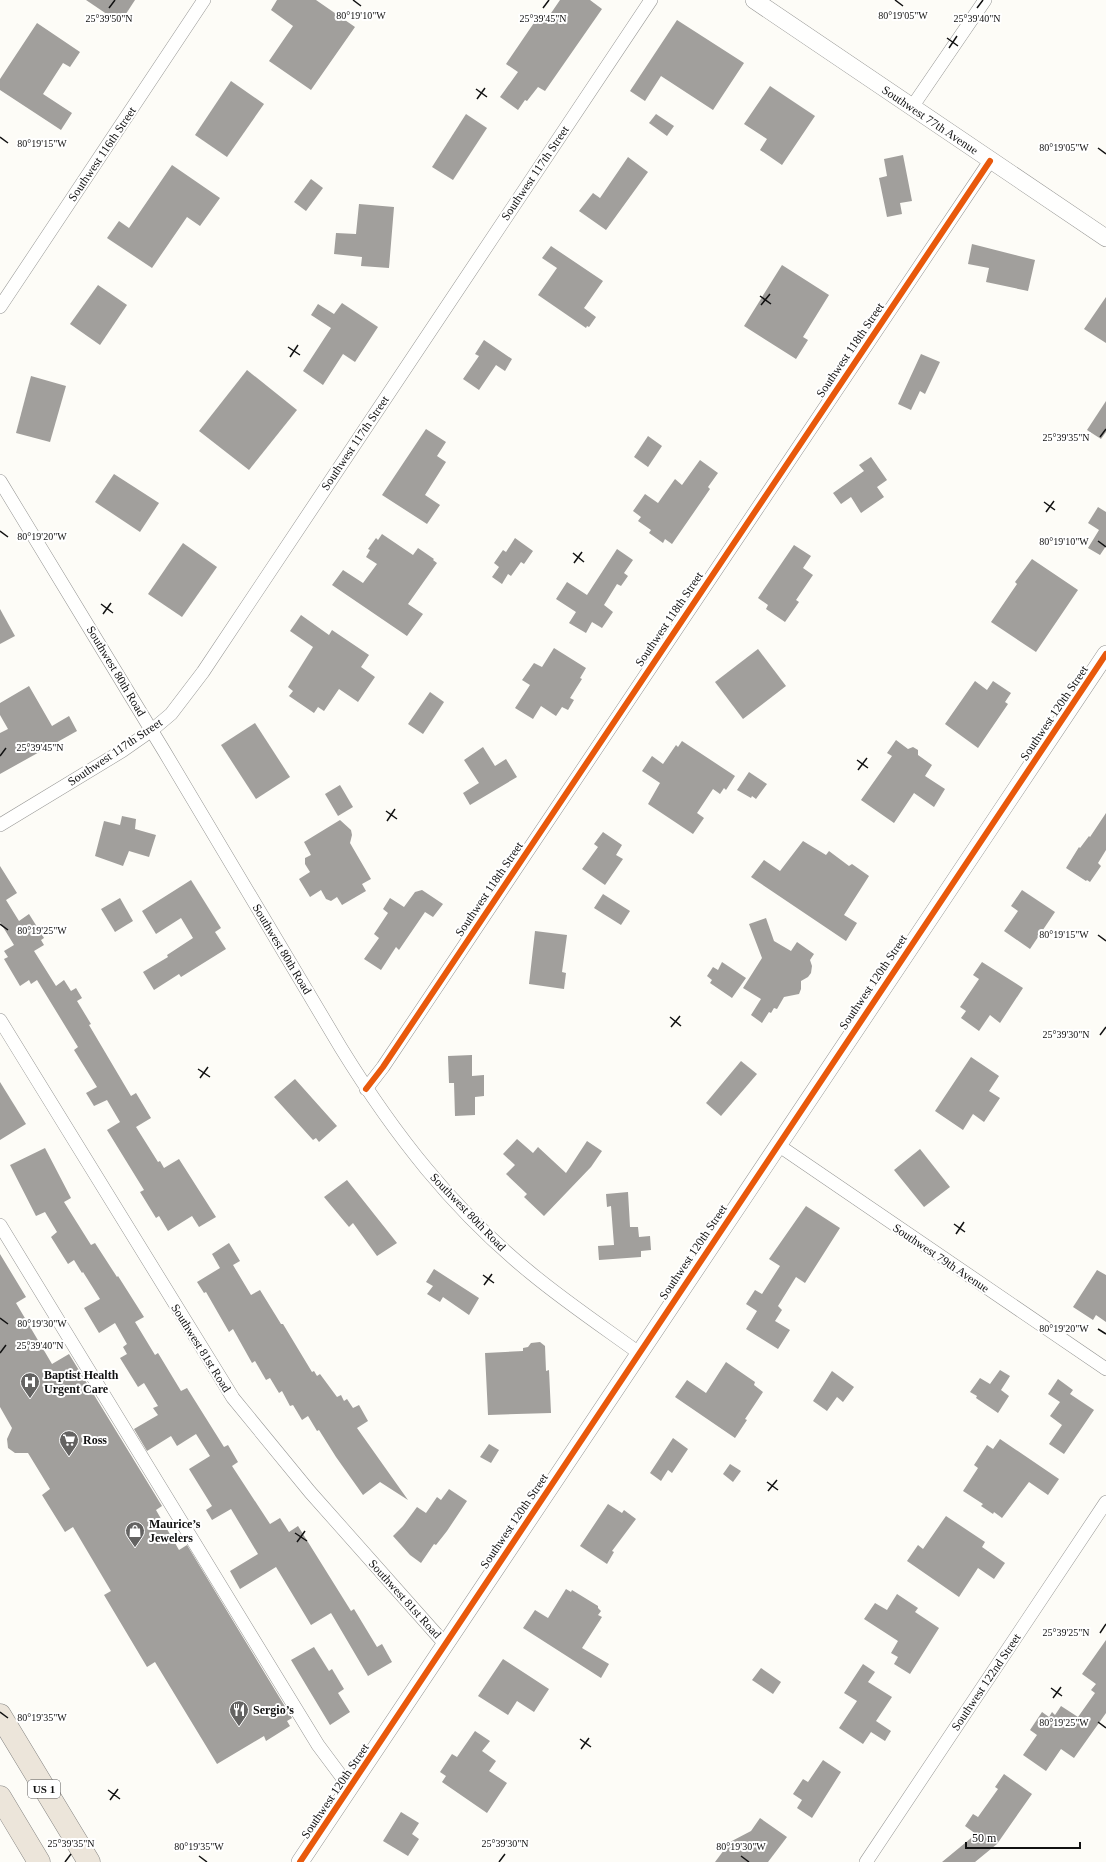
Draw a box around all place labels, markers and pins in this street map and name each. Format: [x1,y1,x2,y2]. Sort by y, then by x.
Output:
place label: Baptist Health Urgent Care [44,1368,119,1396]
hospital icon: Baptist Health Urgent Care [19,1371,41,1399]
supermarket icon: Ross [58,1429,80,1457]
place label: Ross [83,1433,107,1447]
place label: Maurice’s Jewelers [149,1517,201,1545]
shop icon: Maurice’s Jewelers [124,1520,146,1548]
restaurant icon: Sergio’s [228,1699,250,1727]
place label: Sergio’s [253,1703,294,1717]

